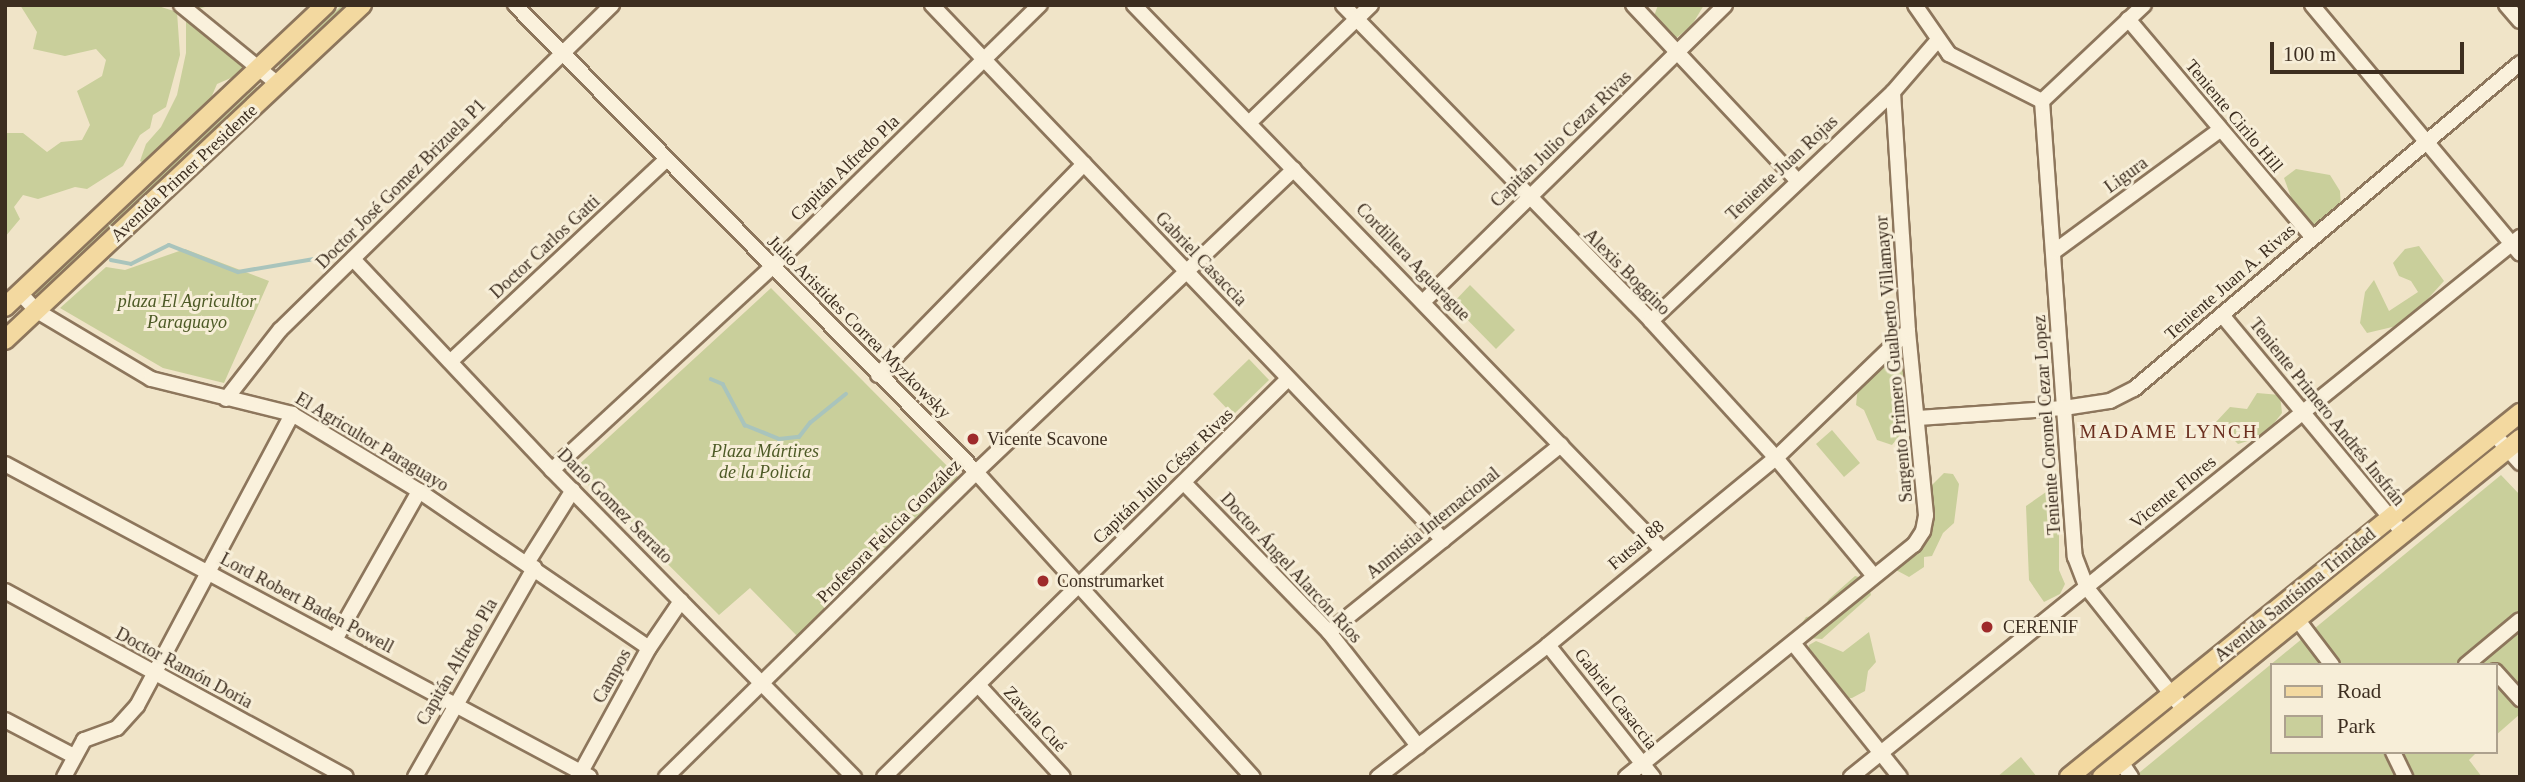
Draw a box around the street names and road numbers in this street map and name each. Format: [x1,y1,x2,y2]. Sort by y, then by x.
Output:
street label: Teniente Cirilo Hill [2181,55,2287,177]
street label: Capitán Julio Cezar Rivas [1486,66,1636,212]
street label: Doctor José Gomez Brizuela P1 [312,95,490,273]
street label: Avenida Primer Presidente [106,99,262,247]
street label: Capitán Alfredo Pla [786,110,904,226]
street label: Teniente Juan Rojas [1722,111,1842,225]
street label: Ligura [2100,152,2152,198]
street label: Doctor Carlos Gatti [486,191,604,303]
street label: Cordillera Aguarague [1351,198,1475,326]
street label: Gabriel Casaccia [1151,207,1251,311]
street label: Sargento Primero Gualberto Villamayor [1871,215,1917,503]
street label: Teniente Juan A. Rivas [2160,219,2300,345]
street label: Alexis Boggino [1579,224,1675,320]
street label: Julio Aristides Correa Myzkowsky [762,230,956,424]
street label: Teniente Primero Andrés Insfrán [2244,313,2410,511]
street label: Teniente Coronel Cezar Lopez [2029,314,2065,536]
street label: El Agricultor Paraguayo [291,387,453,497]
street label: Capitán Julio César Rivas [1088,403,1238,549]
street label: Dario Gomez Serrato [553,444,677,568]
street label: Vicente Flores [2126,451,2220,533]
street label: Profesora Felicia González [812,454,966,608]
street label: Anmistia Internacional [1362,463,1504,583]
street label: Doctor Ángel Alarcón Ríos [1215,488,1367,648]
street label: Futsal 88 [1604,515,1668,575]
street label: Avenida Santísima Trinidad [2210,523,2380,667]
street label: Lord Robert Baden Powell [217,548,397,658]
street label: Capitán Alfredo Pla [412,594,502,730]
street label: Doctor Ramón Doria [112,623,256,713]
street label: Gabriel Casaccia [1570,644,1662,754]
street label: Campos [588,645,636,707]
street label: Zavala Cué [999,681,1071,757]

